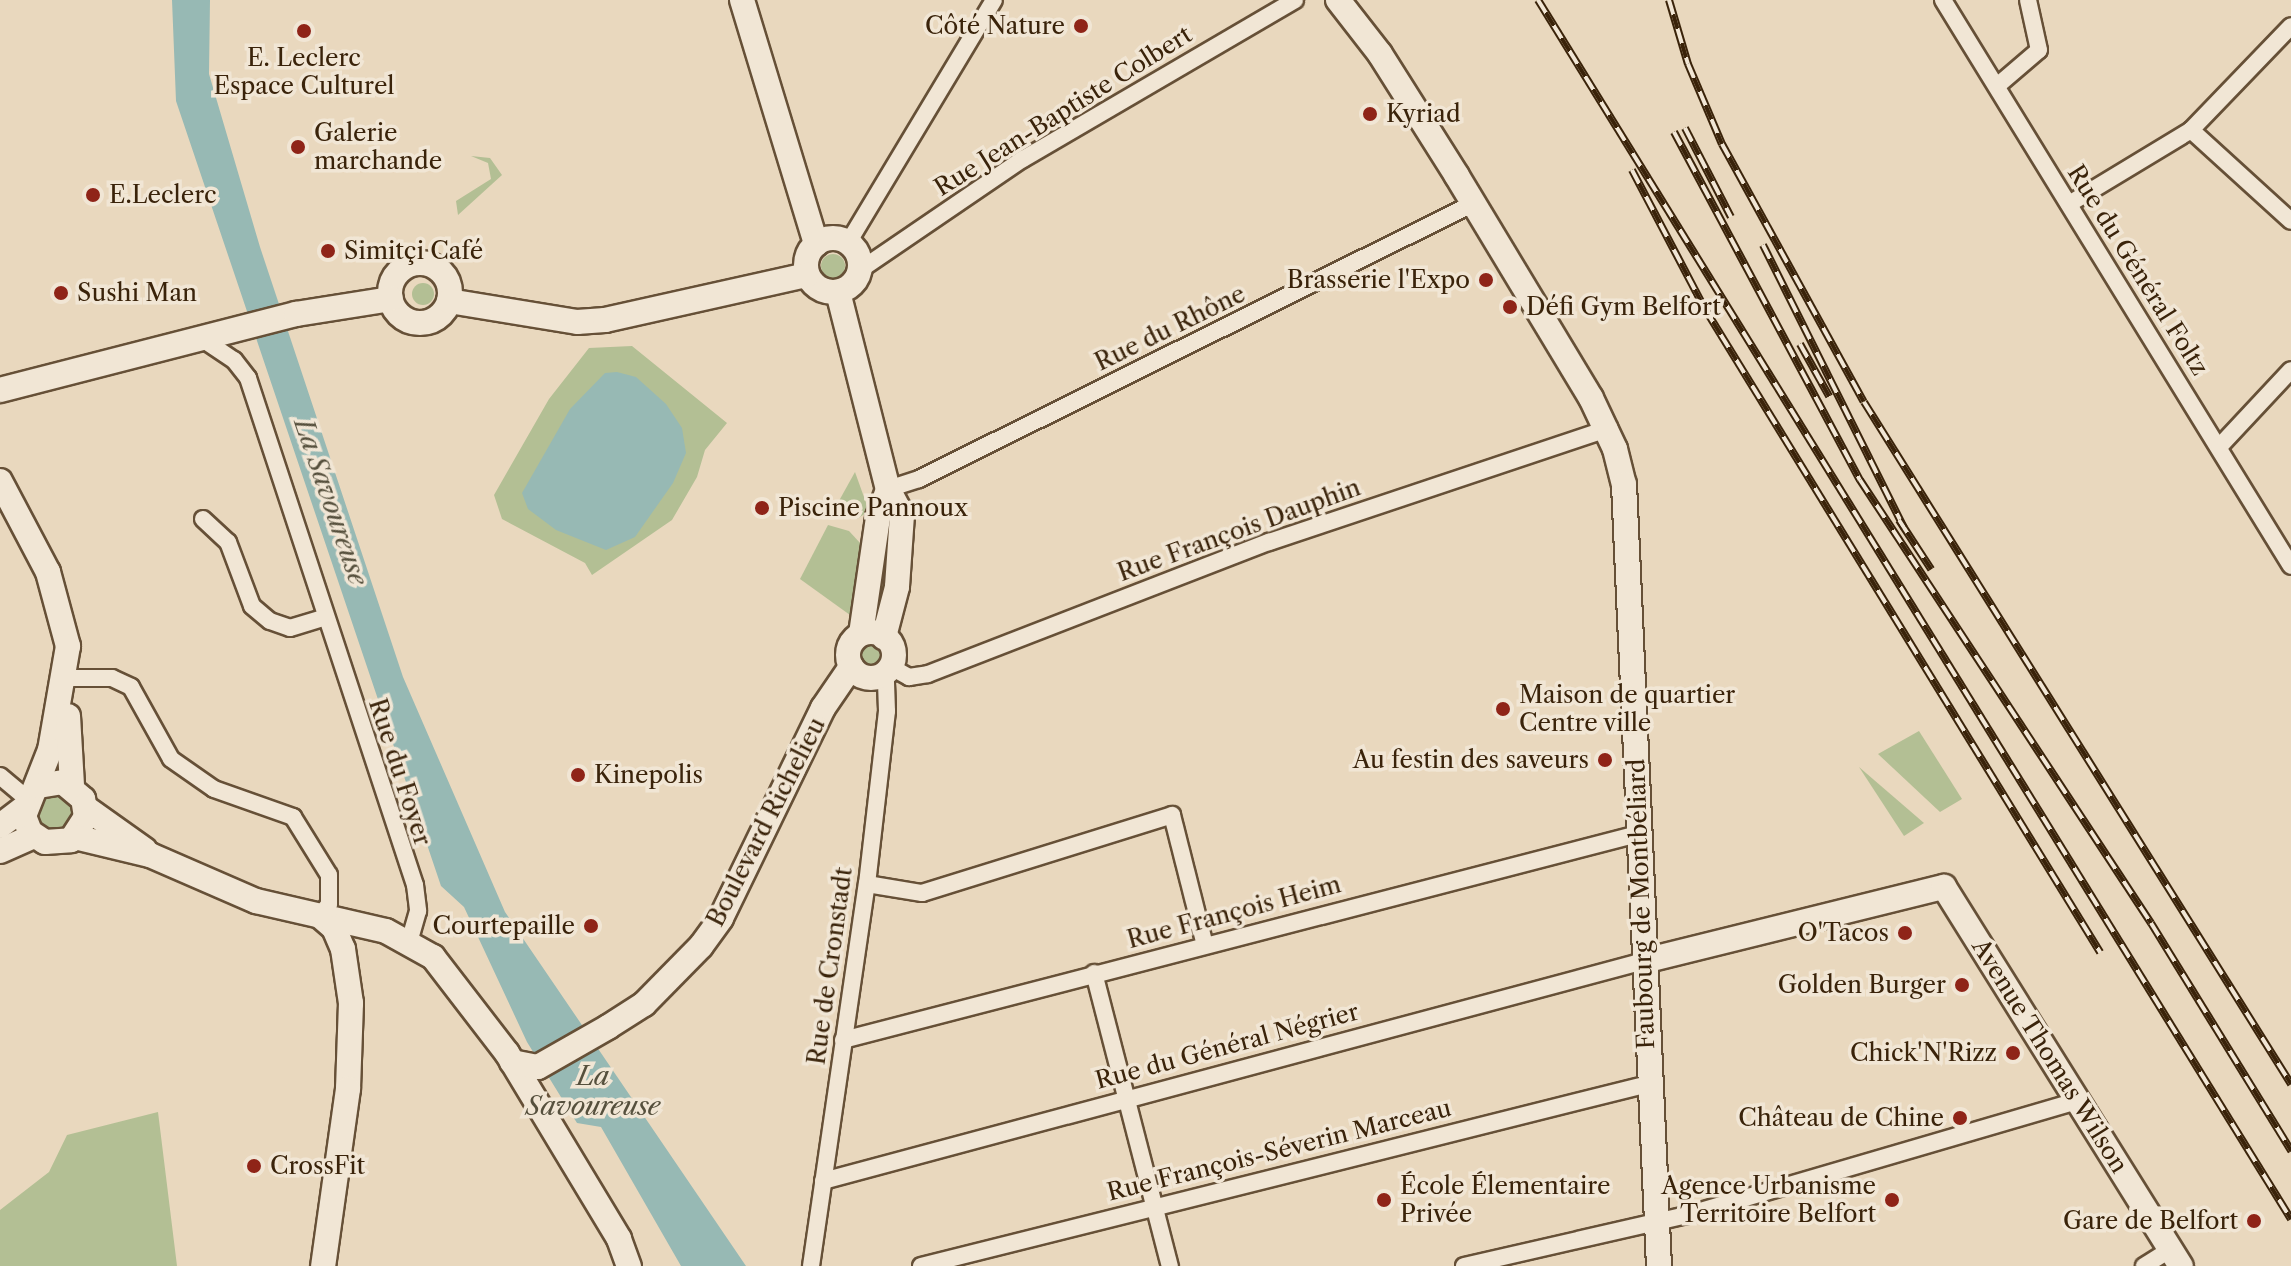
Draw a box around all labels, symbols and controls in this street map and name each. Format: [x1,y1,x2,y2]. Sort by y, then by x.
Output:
place label: Côté Nature [925,12,1065,40]
marker: Côté Nature [1072,17,1090,35]
street label: Rue Jean-Baptiste Colbert [929,20,1197,202]
marker: E. Leclerc Espace Culturel [295,22,313,40]
place label: E. Leclerc Espace Culturel [214,44,394,100]
place label: Kyriad [1386,100,1461,128]
marker: Kyriad [1361,105,1379,123]
place label: Galerie marchande [314,119,442,175]
marker: Galerie marchande [289,138,307,156]
street label: Rue du Général Foltz [2061,159,2215,381]
place label: E.Leclerc [109,181,217,209]
marker: E.Leclerc [84,186,102,204]
place label: Simitçi Café [344,237,483,265]
marker: Simitçi Café [319,242,337,260]
place label: Brasserie l'Expo [1287,266,1470,294]
marker: Brasserie l'Expo [1477,271,1495,289]
place label: Sushi Man [77,279,197,307]
street label: Rue du Rhône [1090,279,1250,377]
marker: Sushi Man [52,284,70,302]
place label: Défi Gym Belfort [1526,293,1721,321]
marker: Défi Gym Belfort [1501,298,1519,316]
water label: La Savoureuse [287,414,373,590]
street label: Rue François Dauphin [1114,473,1364,587]
place label: Piscine Pannoux [778,494,968,522]
marker: Piscine Pannoux [753,499,771,517]
place label: Maison de quartier Centre ville [1519,681,1735,737]
street label: Rue du Foyer [363,695,437,849]
marker: Maison de quartier Centre ville [1494,700,1512,718]
street label: Boulevard Richelieu [701,713,831,931]
place label: Au festin des saveurs [1353,746,1589,774]
marker: Au festin des saveurs [1596,751,1614,769]
street label: Faubourg de Montbéliard [1622,758,1660,1050]
place label: Kinepolis [594,761,703,789]
marker: Kinepolis [569,766,587,784]
street label: Rue de Cronstadt [802,865,858,1067]
street label: Rue François Heim [1124,870,1344,954]
place label: Courtepaille [433,912,575,940]
marker: Courtepaille [582,917,600,935]
place label: O'Tacos [1798,919,1889,947]
marker: O'Tacos [1896,924,1914,942]
street label: Avenue Thomas Wilson [1966,933,2134,1179]
place label: Golden Burger [1778,971,1946,999]
marker: Golden Burger [1953,976,1971,994]
street label: Rue du Général Négrier [1092,997,1362,1095]
place label: Chick'N'Rizz [1850,1039,1997,1067]
marker: Chick'N'Rizz [2004,1044,2022,1062]
water label: La Savoureuse [526,1061,660,1122]
street label: Rue François-Séverin Marceau [1104,1093,1454,1207]
place label: Château de Chine [1738,1104,1944,1132]
marker: Château de Chine [1951,1109,1969,1127]
place label: CrossFit [270,1152,365,1180]
marker: CrossFit [245,1157,263,1175]
place label: École Élementaire Privée [1400,1172,1610,1228]
place label: Agence Urbanisme Territoire Belfort [1661,1172,1876,1228]
marker: École Élementaire Privée [1375,1191,1393,1209]
marker: Agence Urbanisme Territoire Belfort [1883,1191,1901,1209]
place label: Gare de Belfort [2063,1207,2238,1235]
marker: Gare de Belfort [2245,1212,2263,1230]

